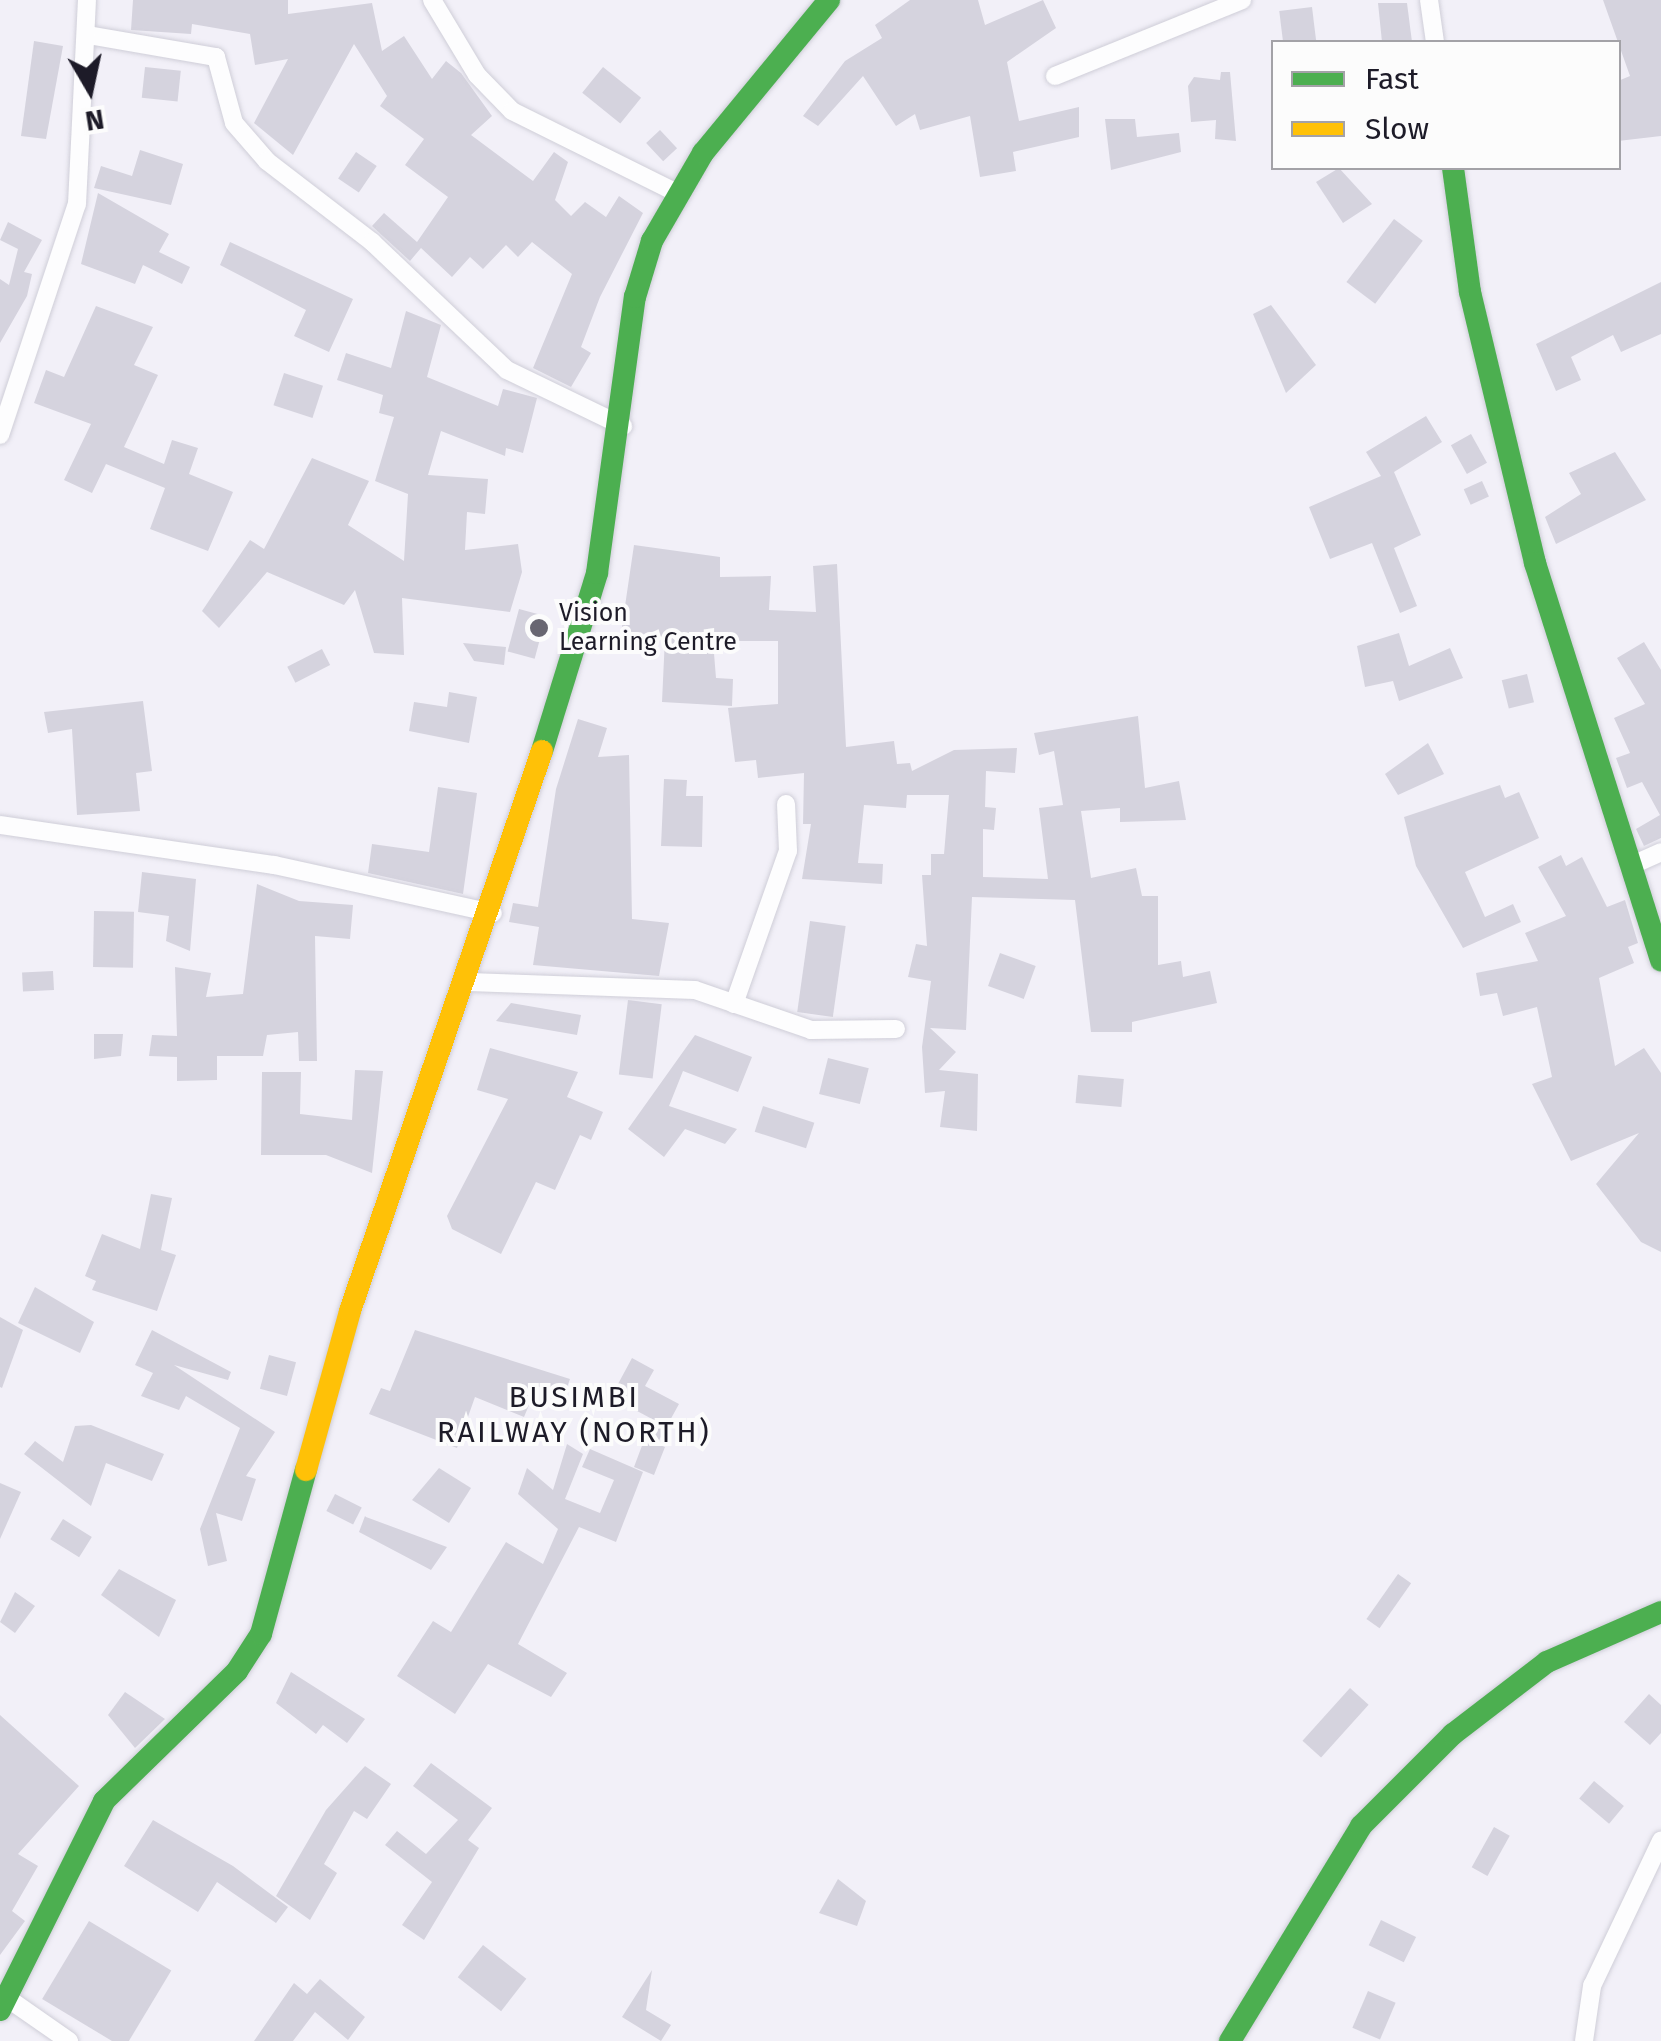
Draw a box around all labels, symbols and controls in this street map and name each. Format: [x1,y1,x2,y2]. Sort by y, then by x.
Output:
north arrow [40,40,140,140]
legend [1271,40,1621,170]
text: Fast [1365,61,1419,97]
text: N [83,102,107,138]
text: Slow [1365,111,1429,147]
place label: Vision Learning Centre [559,599,737,658]
marker: Vision Learning Centre [528,617,550,639]
district label: BUSIMBI RAILWAY (NORTH) [437,1379,711,1450]

